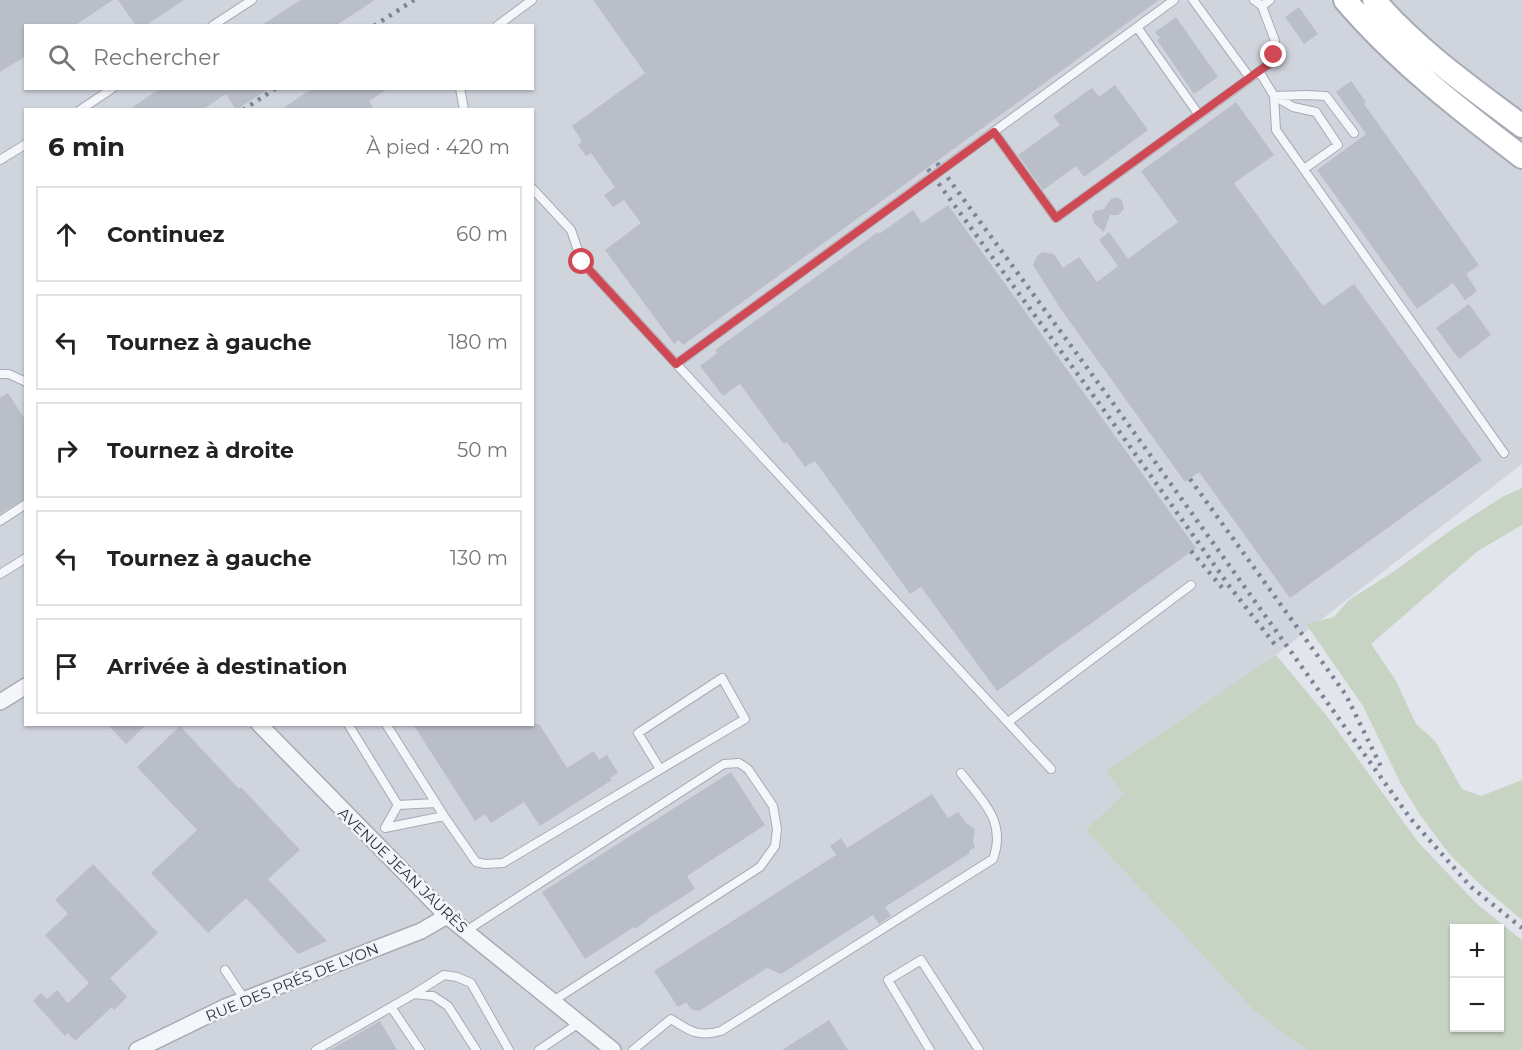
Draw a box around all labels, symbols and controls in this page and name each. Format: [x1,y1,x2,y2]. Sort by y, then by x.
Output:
search box [24,24,534,90]
icon: search [45,41,78,74]
route end [1260,41,1286,67]
text: Rechercher [93,44,220,71]
text: 6 min [48,131,125,163]
text: À pied · 420 m [366,135,510,159]
icon: ahead [50,218,83,251]
text: Continuez [107,221,224,248]
text: 60 m [456,222,508,246]
route start [568,248,594,274]
icon: left [50,326,83,359]
text: Tournez à gauche [107,329,312,356]
text: 180 m [448,330,508,354]
icon: right [50,434,83,467]
text: Tournez à droite [107,437,294,464]
text: 50 m [457,438,508,462]
icon: left [50,542,83,575]
text: Tournez à gauche [107,545,312,572]
text: 130 m [450,546,508,570]
icon: arrive [50,650,83,683]
text: Arrivée à destination [107,653,347,680]
street label: AVENUE JEAN JAURÈS [334,803,472,937]
map controls [1450,924,1504,1032]
button: + [1450,924,1504,978]
street label: RUE DES PRÉS DE LYON [203,939,381,1025]
button: − [1450,978,1504,1032]

